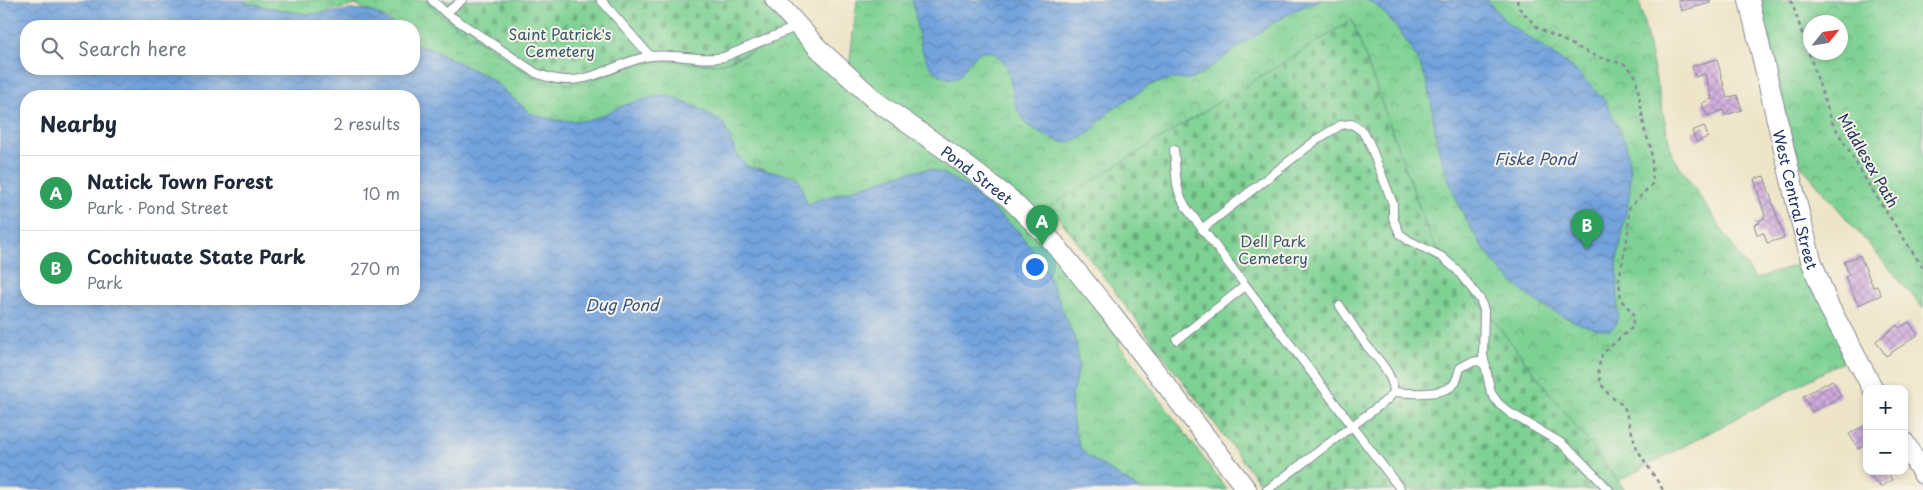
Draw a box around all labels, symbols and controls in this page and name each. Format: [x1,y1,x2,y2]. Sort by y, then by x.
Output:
north arrow [1803,15,1848,60]
search box [20,20,420,75]
park label: Saint Patrick's Cemetery [509,22,612,62]
icon: search [38,34,66,62]
text: Search here [78,34,187,62]
text: Nearby [40,107,117,139]
street label: Middlesex Path [1833,109,1905,211]
text: 2 results [333,111,400,135]
street label: West Central Street [1768,127,1825,273]
street label: Pond Street [937,139,1018,209]
water label: Fiske Pond [1494,146,1578,170]
text: Natick Town Forest [87,167,273,195]
text: A [50,181,62,205]
text: 10 m [363,181,400,205]
text: Park · Pond Street [87,195,228,219]
pin: A [1026,205,1058,246]
pin: B [1571,209,1603,250]
park label: Dell Park Cemetery [1238,229,1308,269]
text: Cochituate State Park [87,242,306,270]
your location [1022,254,1048,280]
text: B [51,256,61,280]
text: 270 m [350,256,400,280]
text: Park [87,270,123,294]
water label: Dug Pond [586,292,661,316]
map controls [1863,385,1908,475]
button: + [1863,385,1908,430]
button: − [1863,430,1908,475]

